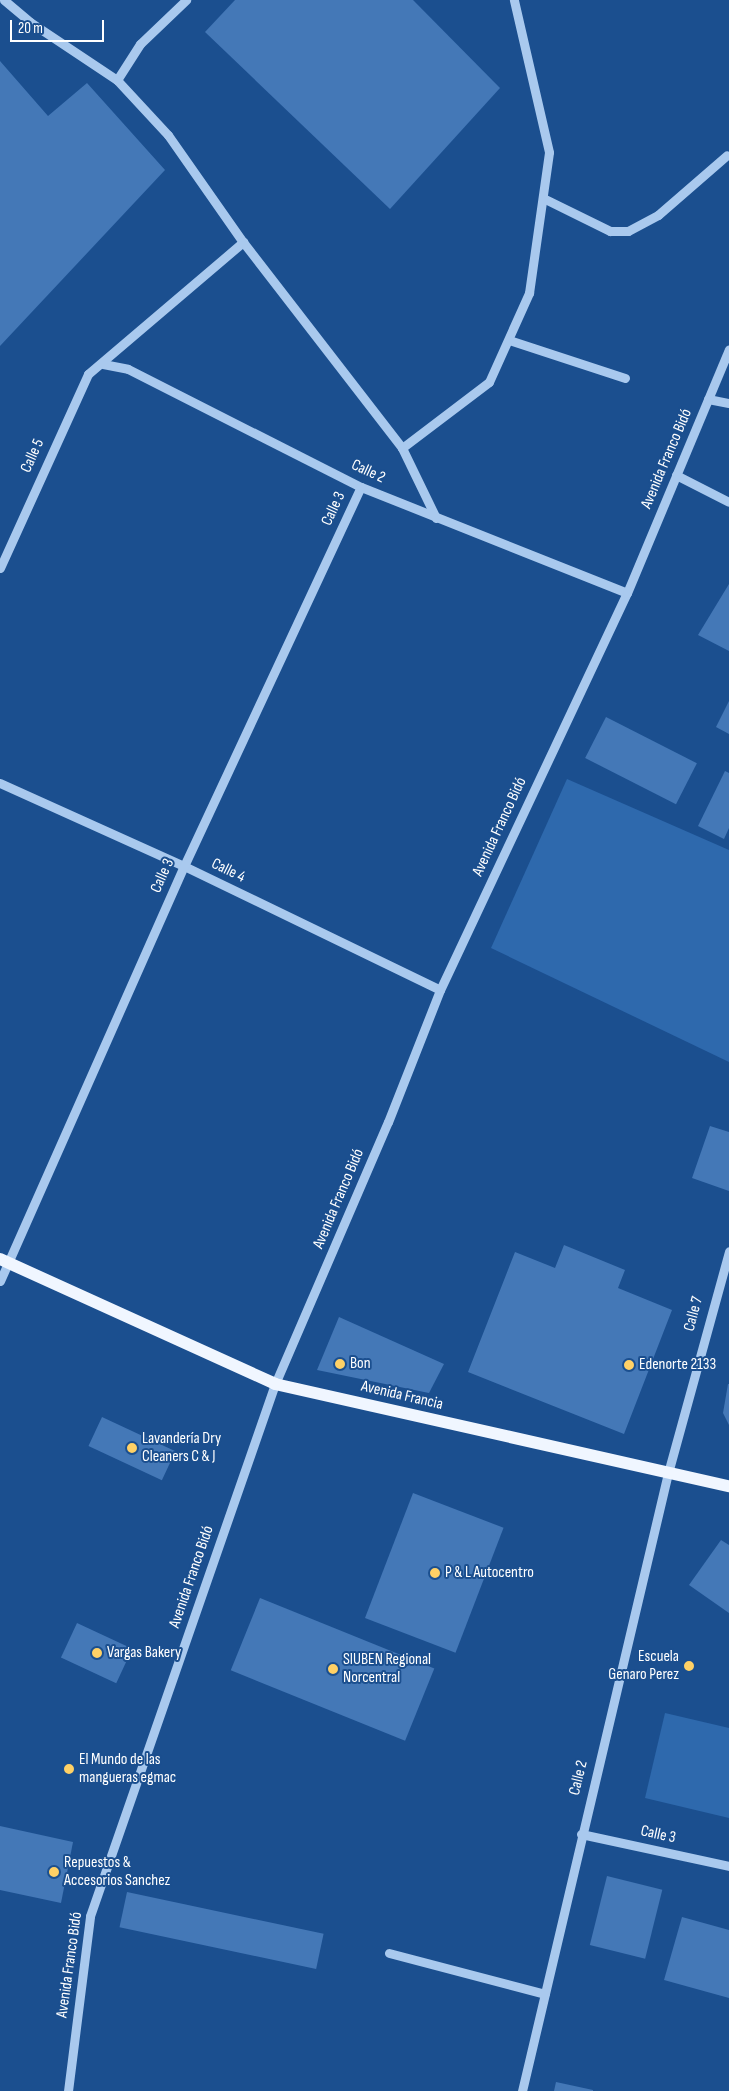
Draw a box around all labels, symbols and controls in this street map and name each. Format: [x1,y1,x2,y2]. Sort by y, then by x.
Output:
scale bar [12,10,106,42]
text: 20 m [18,19,43,38]
street label: Avenida Franco Bidó [637,406,697,512]
street label: Calle 5 [17,436,49,476]
street label: Calle 2 [348,456,388,488]
street label: Calle 3 [318,489,350,529]
street label: Avenida Franco Bidó [469,775,531,879]
street label: Calle 4 [208,855,248,887]
street label: Calle 3 [147,856,179,896]
street label: Avenida Franco Bidó [309,1146,369,1252]
street label: Calle 7 [680,1295,708,1333]
place label: Bon [350,1354,371,1374]
place label: Edenorte 2133 [639,1355,716,1375]
marker: Bon [334,1358,346,1370]
marker: Edenorte 2133 [623,1359,635,1371]
street label: Avenida Francia [359,1377,445,1415]
place label: Lavandería Dry Cleaners C & J [142,1429,221,1467]
marker: Lavandería Dry Cleaners C & J [126,1442,138,1454]
street label: Avenida Franco Bidó [166,1523,218,1631]
place label: P & L Autocentro [445,1563,534,1583]
marker: P & L Autocentro [429,1567,441,1579]
place label: Vargas Bakery [107,1643,181,1663]
marker: Vargas Bakery [91,1647,103,1659]
place label: Escuela Genaro Perez [608,1647,679,1685]
place label: SIUBEN Regional Norcentral [343,1650,431,1688]
marker: Escuela Genaro Perez [683,1660,695,1672]
marker: SIUBEN Regional Norcentral [327,1663,339,1675]
place label: El Mundo de las mangueras egmac [79,1750,176,1788]
street label: Calle 2 [565,1759,593,1797]
marker: El Mundo de las mangueras egmac [63,1763,75,1775]
street label: Calle 3 [639,1822,677,1848]
place label: Repuestos & Accesorios Sanchez [64,1853,170,1891]
marker: Repuestos & Accesorios Sanchez [48,1866,60,1878]
street label: Avenida Franco Bidó [53,1911,87,2019]

